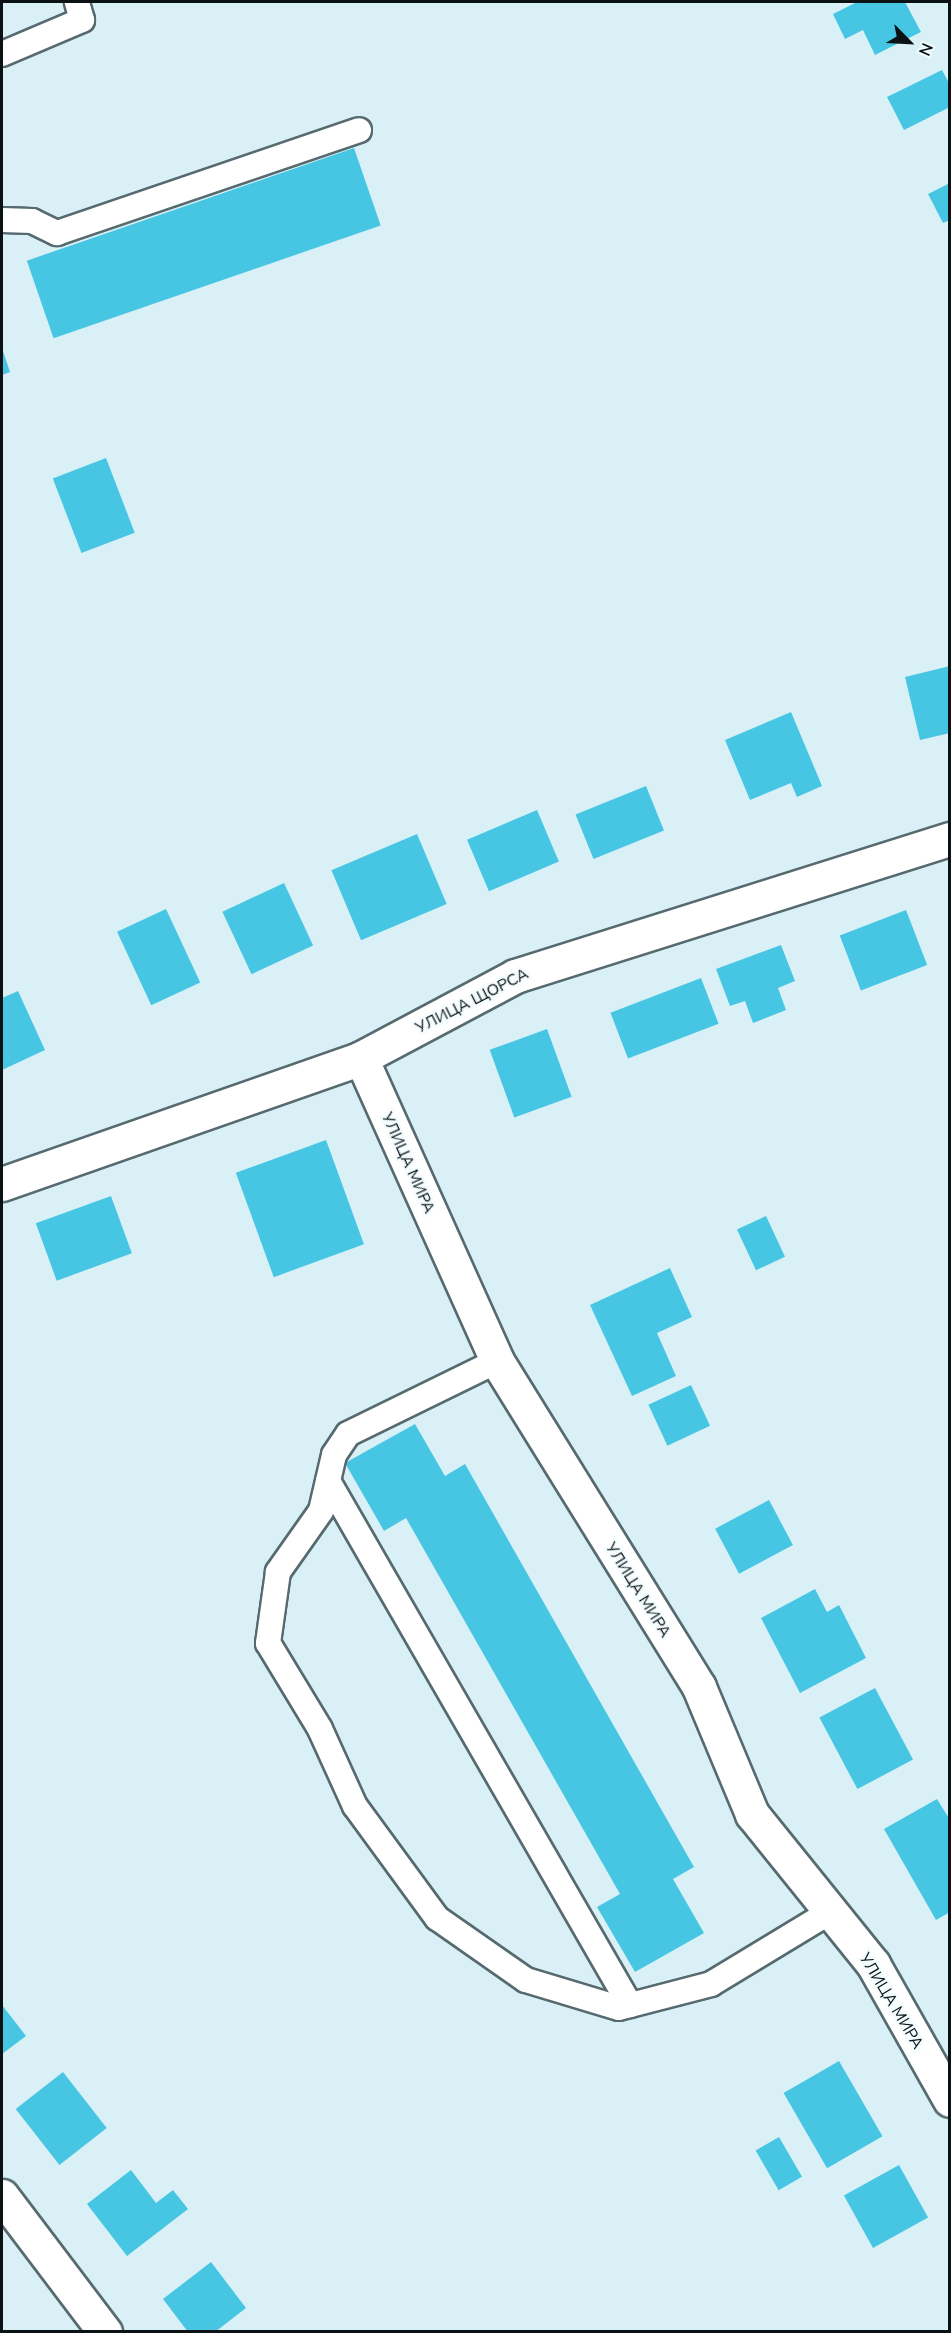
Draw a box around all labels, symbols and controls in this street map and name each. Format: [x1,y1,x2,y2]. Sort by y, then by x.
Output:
north arrow [879,12,939,72]
text: N [913,39,938,59]
street label: УЛИЦА ЩОРСА [412,964,532,1038]
street label: УЛИЦА МИРА [377,1110,439,1216]
street label: УЛИЦА МИРА [601,1539,675,1641]
street label: УЛИЦА МИРА [855,1950,927,2052]

